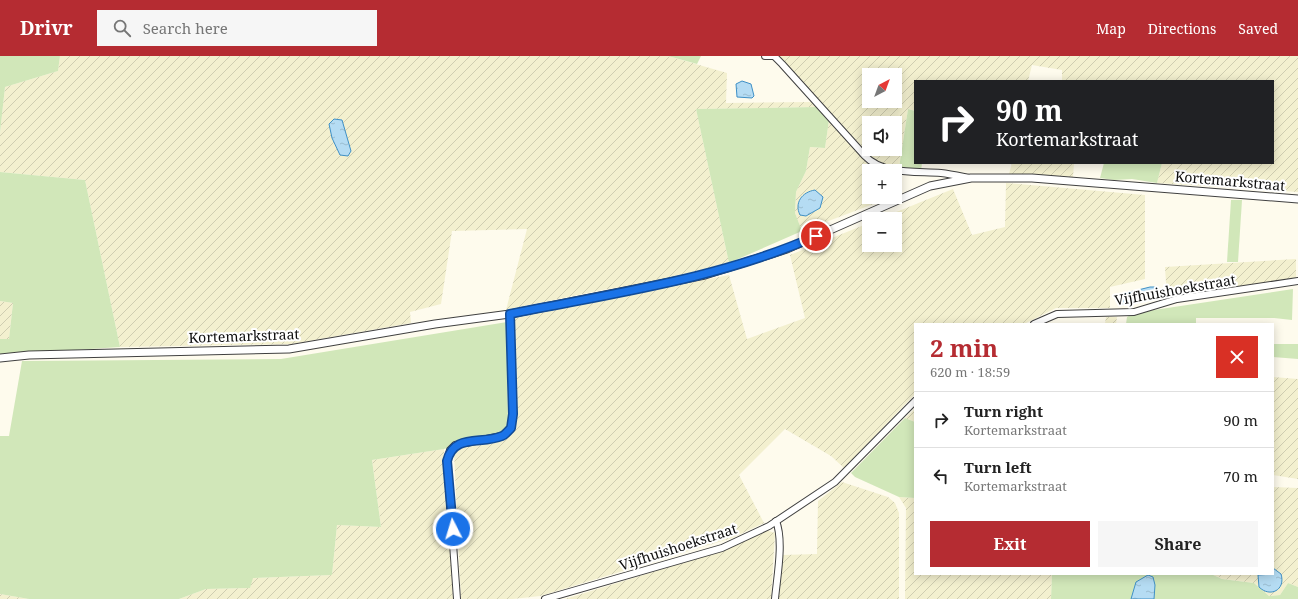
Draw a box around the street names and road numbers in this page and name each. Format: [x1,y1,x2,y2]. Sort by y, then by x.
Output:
street label: Kortemarkstraat [1174,166,1286,195]
street label: Vijfhuishoekstraat [1113,269,1237,310]
street label: Kortemarkstraat [188,324,300,347]
street label: Vijfhuishoekstraat [617,518,739,575]

